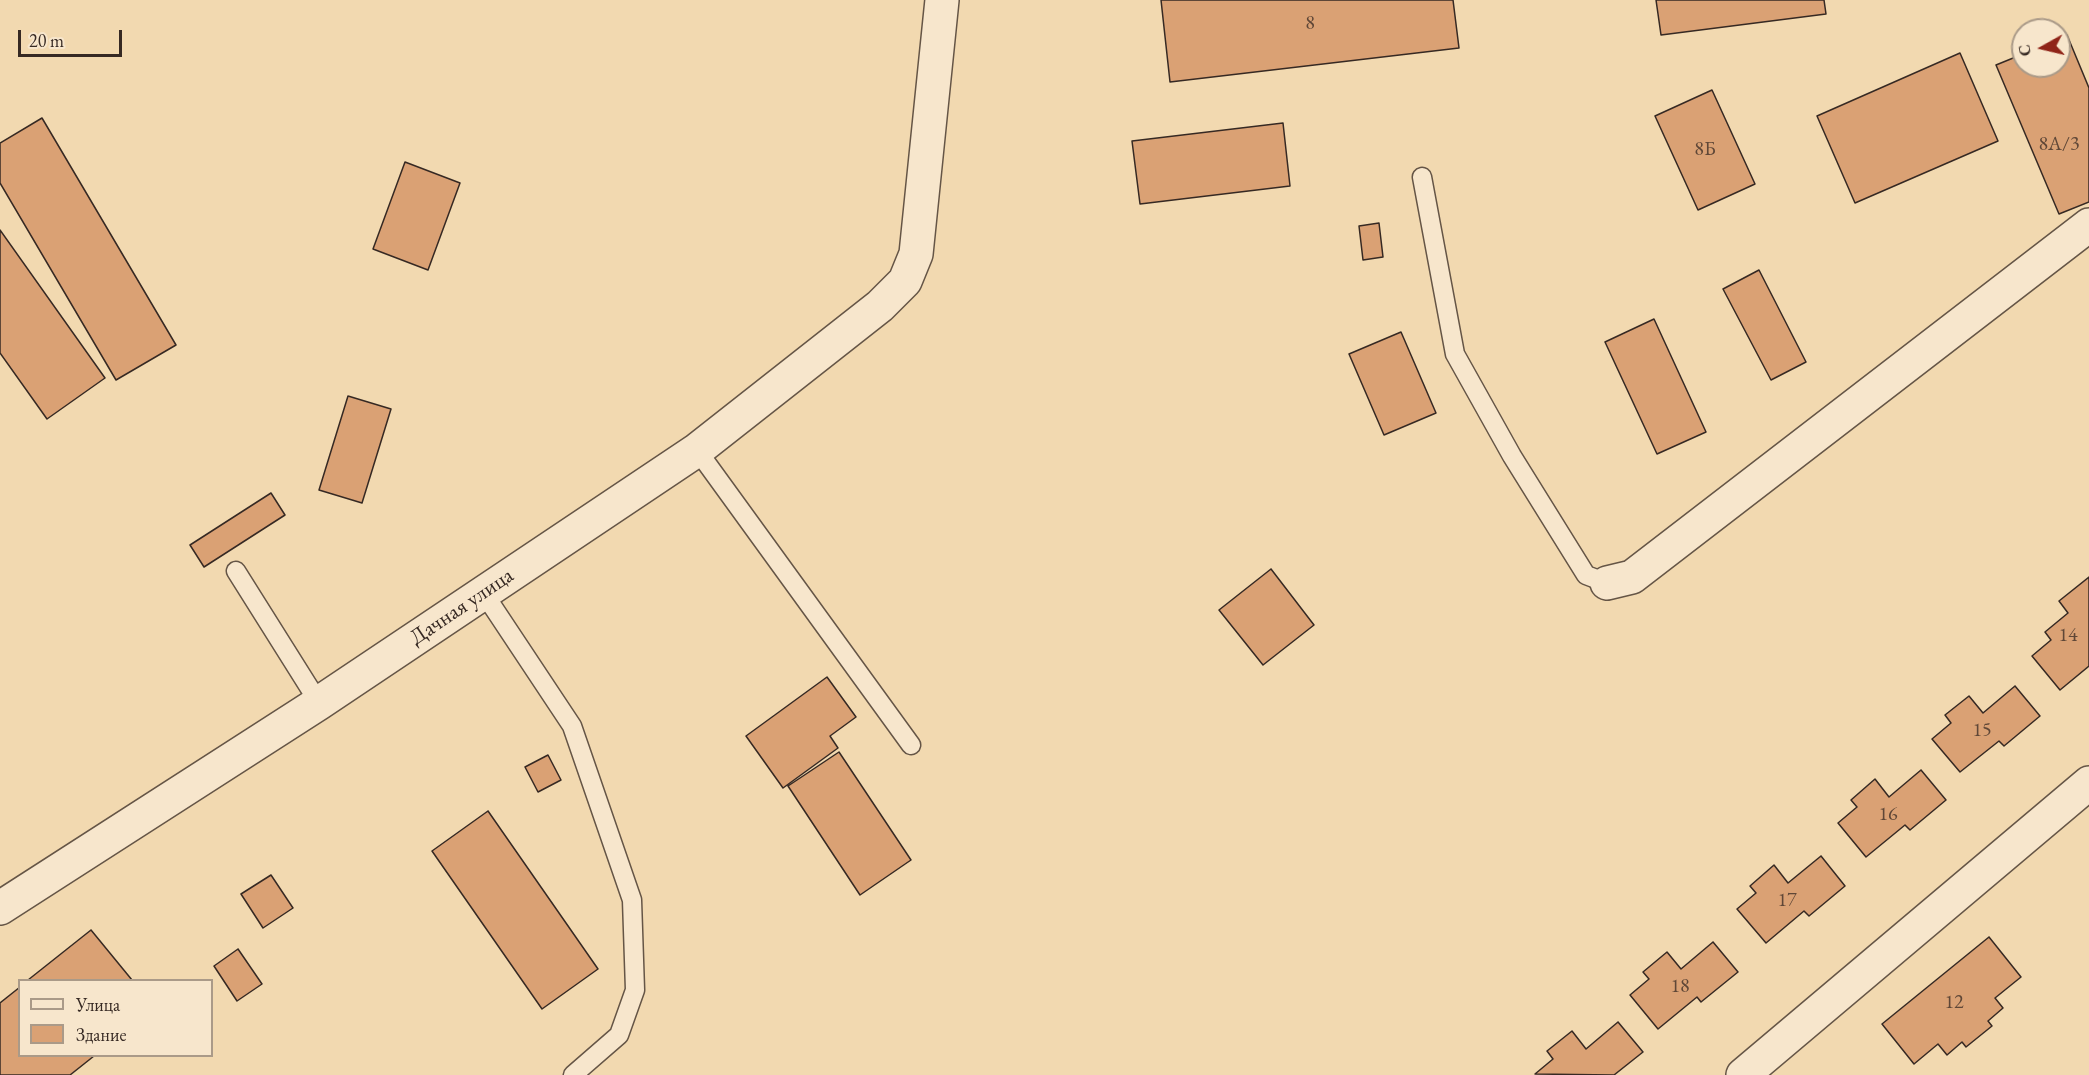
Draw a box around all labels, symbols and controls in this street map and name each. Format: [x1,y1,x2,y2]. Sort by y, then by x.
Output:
house number: 8 [1305,12,1315,36]
scale bar [21,18,124,56]
north arrow [2011,18,2071,78]
text: 20 m [29,29,64,52]
text: С [2013,43,2036,57]
house number: 8А/3 [2038,133,2080,157]
house number: 8Б [1694,138,1716,162]
street label: Дачная улица [405,563,519,651]
house number: 14 [2058,624,2078,648]
house number: 15 [1972,719,1992,743]
house number: 16 [1878,803,1898,827]
house number: 17 [1777,889,1797,913]
house number: 18 [1670,975,1690,999]
legend [18,979,213,1057]
house number: 12 [1944,991,1964,1015]
text: Улица [76,993,120,1016]
text: Здание [76,1023,126,1046]

